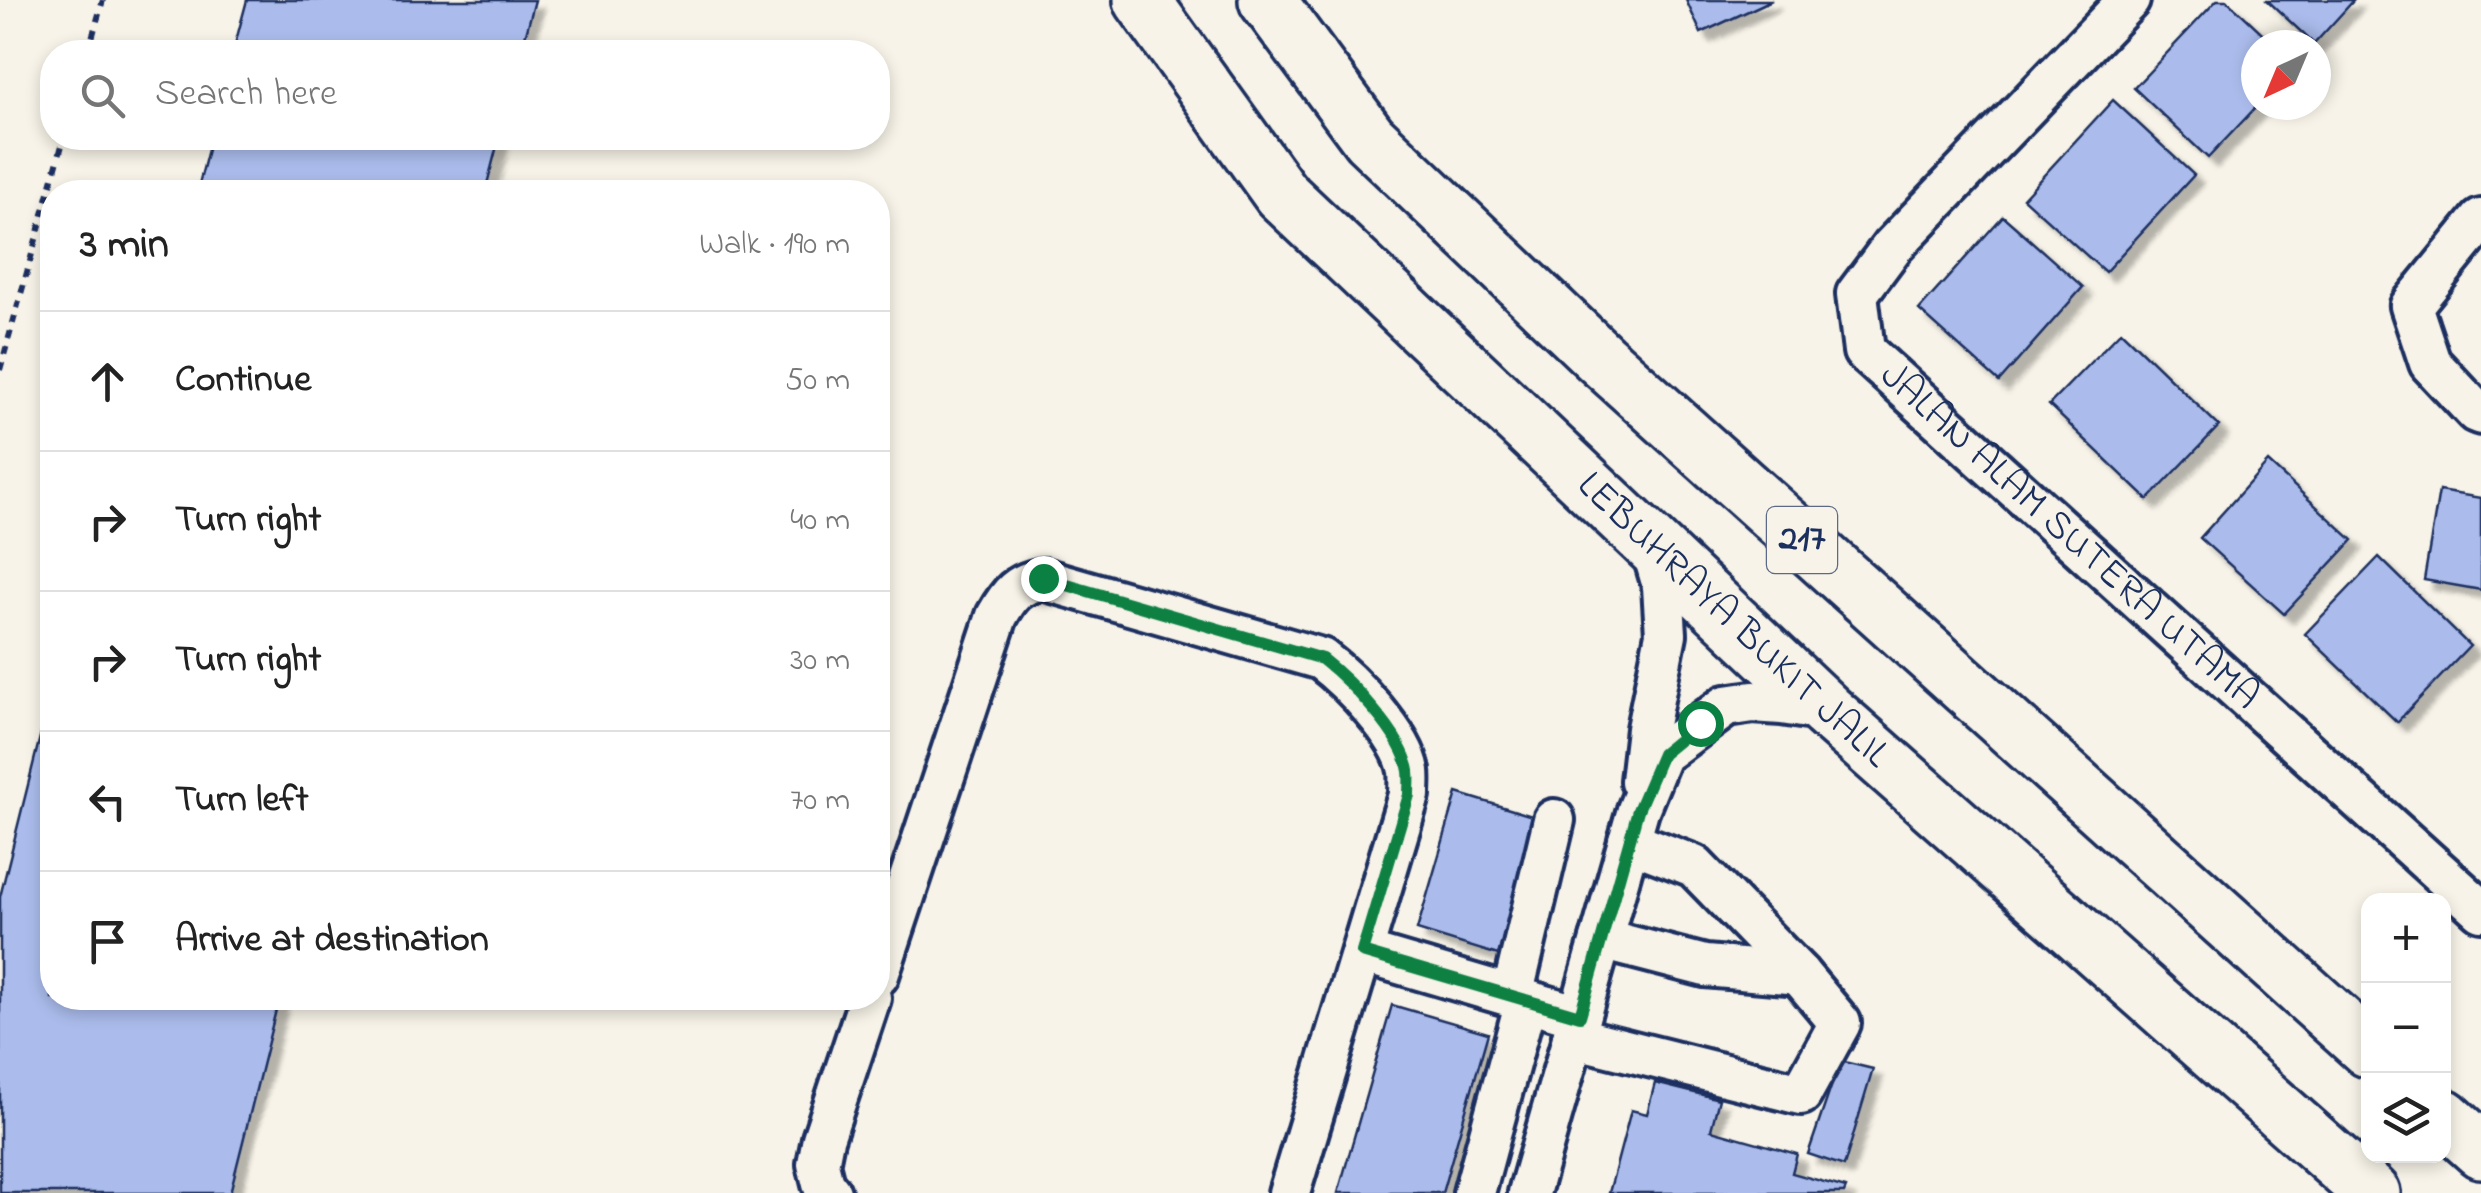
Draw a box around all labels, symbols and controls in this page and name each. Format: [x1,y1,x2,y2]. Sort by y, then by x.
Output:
north arrow [2241,30,2331,120]
search box [40,40,890,150]
text: Search here [155,67,337,123]
icon: search [75,68,130,123]
text: 3 min [80,215,169,276]
text: Walk · 190 m [699,222,850,269]
street label: JALAN ALAM SUTERA UTAMA [1866,348,2272,725]
text: Continue [175,353,311,409]
icon: ahead [80,354,135,409]
text: 50 m [785,358,850,405]
street label: LEBUHRAYA BUKIT JALIL [1563,458,1903,783]
text: Turn right [175,493,321,549]
icon: right [80,494,135,549]
text: 40 m [790,498,850,545]
road number: 217 [1767,507,1837,573]
route end [1021,556,1067,602]
text: Turn right [175,633,321,689]
icon: right [80,634,135,689]
text: 30 m [790,638,850,685]
route start [1678,701,1724,747]
text: Turn left [175,773,308,829]
icon: left [80,774,135,829]
text: 70 m [790,778,850,825]
map controls [2361,893,2451,1163]
button: + [2361,893,2451,983]
text: Arrive at destination [175,913,489,969]
icon: arrive [80,914,135,969]
button: − [2361,983,2451,1073]
button: layers [2361,1073,2451,1163]

